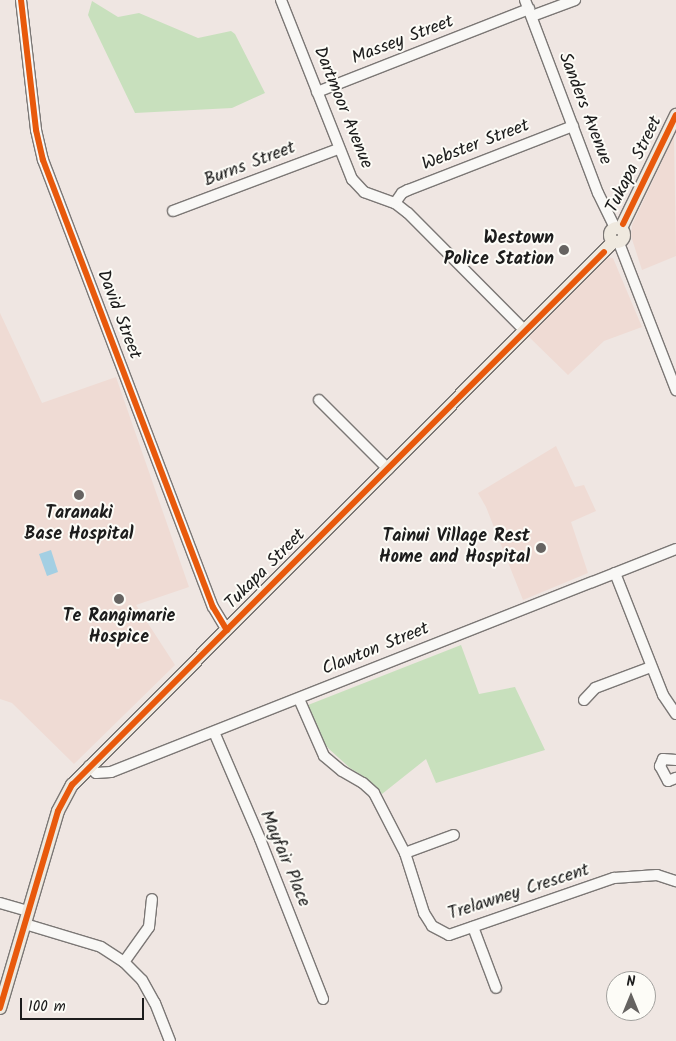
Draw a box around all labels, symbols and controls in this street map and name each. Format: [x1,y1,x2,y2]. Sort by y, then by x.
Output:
street label: Massey Street [349,12,457,70]
street label: Dartmoor Avenue [308,44,376,172]
street label: Sanders Avenue [553,50,615,168]
street label: Tukapa Street [602,113,668,217]
street label: Webster Street [419,116,533,176]
street label: Burns Street [201,138,299,192]
place label: Westown Police Station [444,229,554,272]
marker: Westown Police Station [558,244,570,256]
street label: David Street [91,267,145,363]
marker: Taranaki Base Hospital [72,488,86,502]
place label: Taranaki Base Hospital [24,504,134,546]
street label: Tukapa Street [221,525,311,615]
place label: Tainui Village Rest Home and Hospital [379,527,530,570]
marker: Tainui Village Rest Home and Hospital [534,541,548,555]
marker: Te Rangimarie Hospice [113,593,125,605]
place label: Te Rangimarie Hospice [63,607,175,650]
street label: Clawton Street [319,619,433,681]
street label: Mayfair Place [254,808,314,910]
street label: Trelawney Crescent [446,860,592,926]
north arrow [606,971,656,1021]
text: N [627,971,635,993]
scale bar [22,988,146,1020]
text: 100 m [28,995,66,1019]

